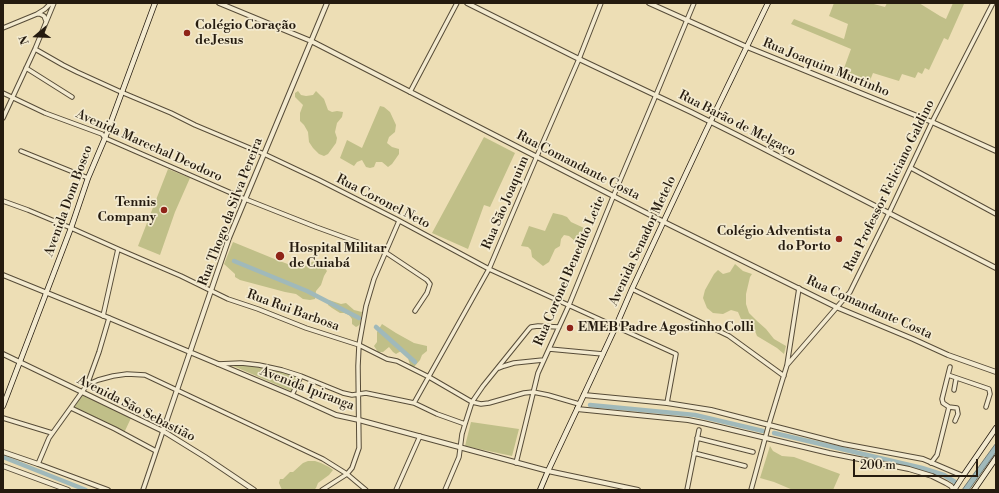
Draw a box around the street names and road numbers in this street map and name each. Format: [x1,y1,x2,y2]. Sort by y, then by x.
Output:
street label: Rua Joaquim Murtinho [760,35,892,101]
street label: Rua Barão de Melgaço [676,88,798,160]
street label: Rua Professor Feliciano Galdino [841,97,939,275]
street label: Avenida Marechal Deodoro [73,107,225,185]
street label: Rua Comandante Costa [514,128,642,204]
street label: Rua Thogo da Silva Pereira [195,136,267,288]
street label: Avenida Dom Bosco [42,143,96,259]
street label: Rua São Joaquim [479,154,533,252]
street label: Rua Coronel Neto [333,172,433,232]
street label: Avenida Senador Metelo [606,174,680,308]
street label: Rua Coronel Benedito Leite [531,193,609,349]
street label: Rua Comandante Costa [803,273,935,343]
street label: Rua Rui Barbosa [245,287,341,335]
street label: Avenida Ipiranga [258,364,356,414]
street label: Avenida São Sebastião [74,372,198,446]

